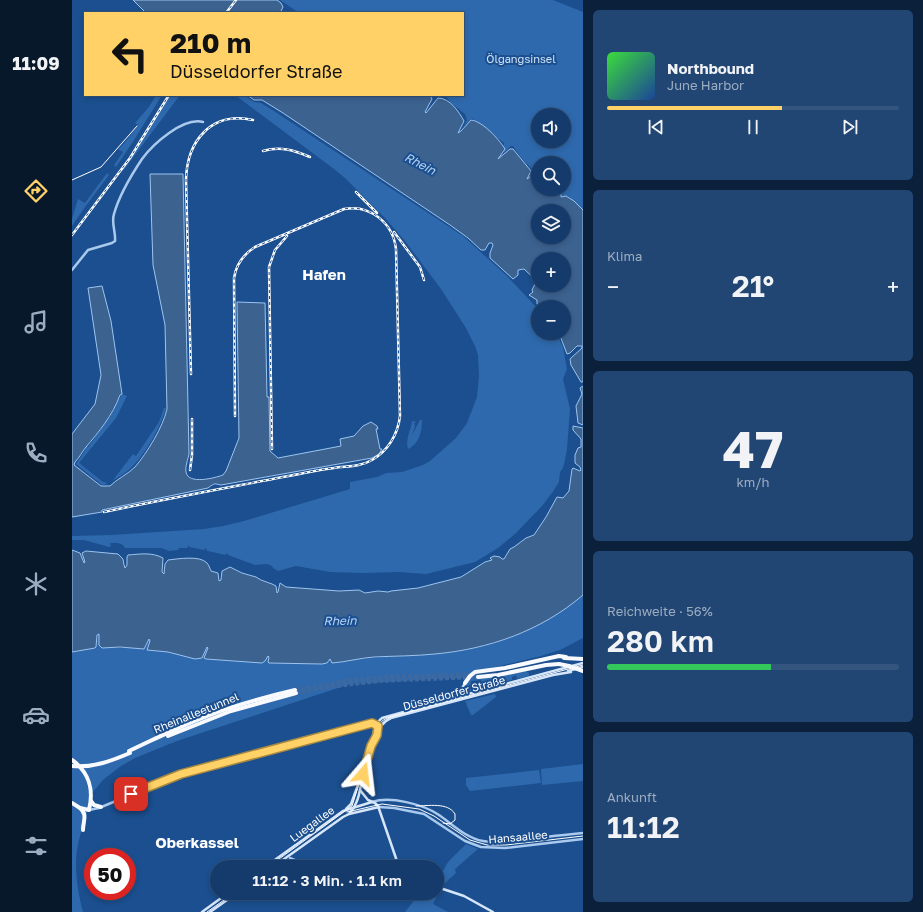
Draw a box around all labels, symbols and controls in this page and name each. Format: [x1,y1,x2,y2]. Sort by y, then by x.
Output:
text: 210 m [170,26,251,59]
icon: left [104,28,156,80]
text: 11:09 [12,52,60,74]
park label: Ölgangsinsel [486,52,556,65]
text: Northbound [667,59,754,77]
text: Düsseldorfer Straße [170,60,342,82]
text: June Harbor [667,77,744,93]
map controls [531,108,571,340]
button: sound [531,108,571,148]
icon: previous [645,116,667,138]
icon: pause [742,116,764,138]
icon: next [839,116,861,138]
water label: Rhein [402,149,439,178]
button: search [531,156,571,196]
icon: directions [22,177,50,205]
button: layers [531,204,571,244]
text: Klima [607,248,642,264]
button: + [531,252,571,292]
district label: Hafen [302,265,346,283]
text: 21° [732,268,774,304]
text: − [607,273,619,300]
text: + [887,273,899,300]
button: − [531,300,571,340]
icon: music [22,308,50,336]
text: 47 [723,417,783,479]
icon: phone [22,439,50,467]
text: km/h [736,474,770,490]
icon: climate [22,570,50,598]
text: Reichweite · 56% [607,603,713,619]
water label: Rhein [323,613,357,628]
text: 280 km [607,623,714,659]
street label: Düsseldorfer Straße [401,673,506,712]
street label: Rheinalleetunnel [151,689,241,736]
icon: car [22,701,50,729]
position arrow [342,753,384,795]
pin [114,777,148,811]
icon: arrive [120,783,142,805]
text: Ankunft [607,789,657,805]
street label: Luegallee [287,803,336,844]
text: 11:12 [607,809,680,845]
street label: Hansaallee [488,827,548,846]
icon: filters [22,832,50,860]
district label: Oberkassel [155,833,239,851]
speed limit sign: 50 [84,848,136,900]
text: 11:12 · 3 Min. · 1.1 km [252,871,402,889]

